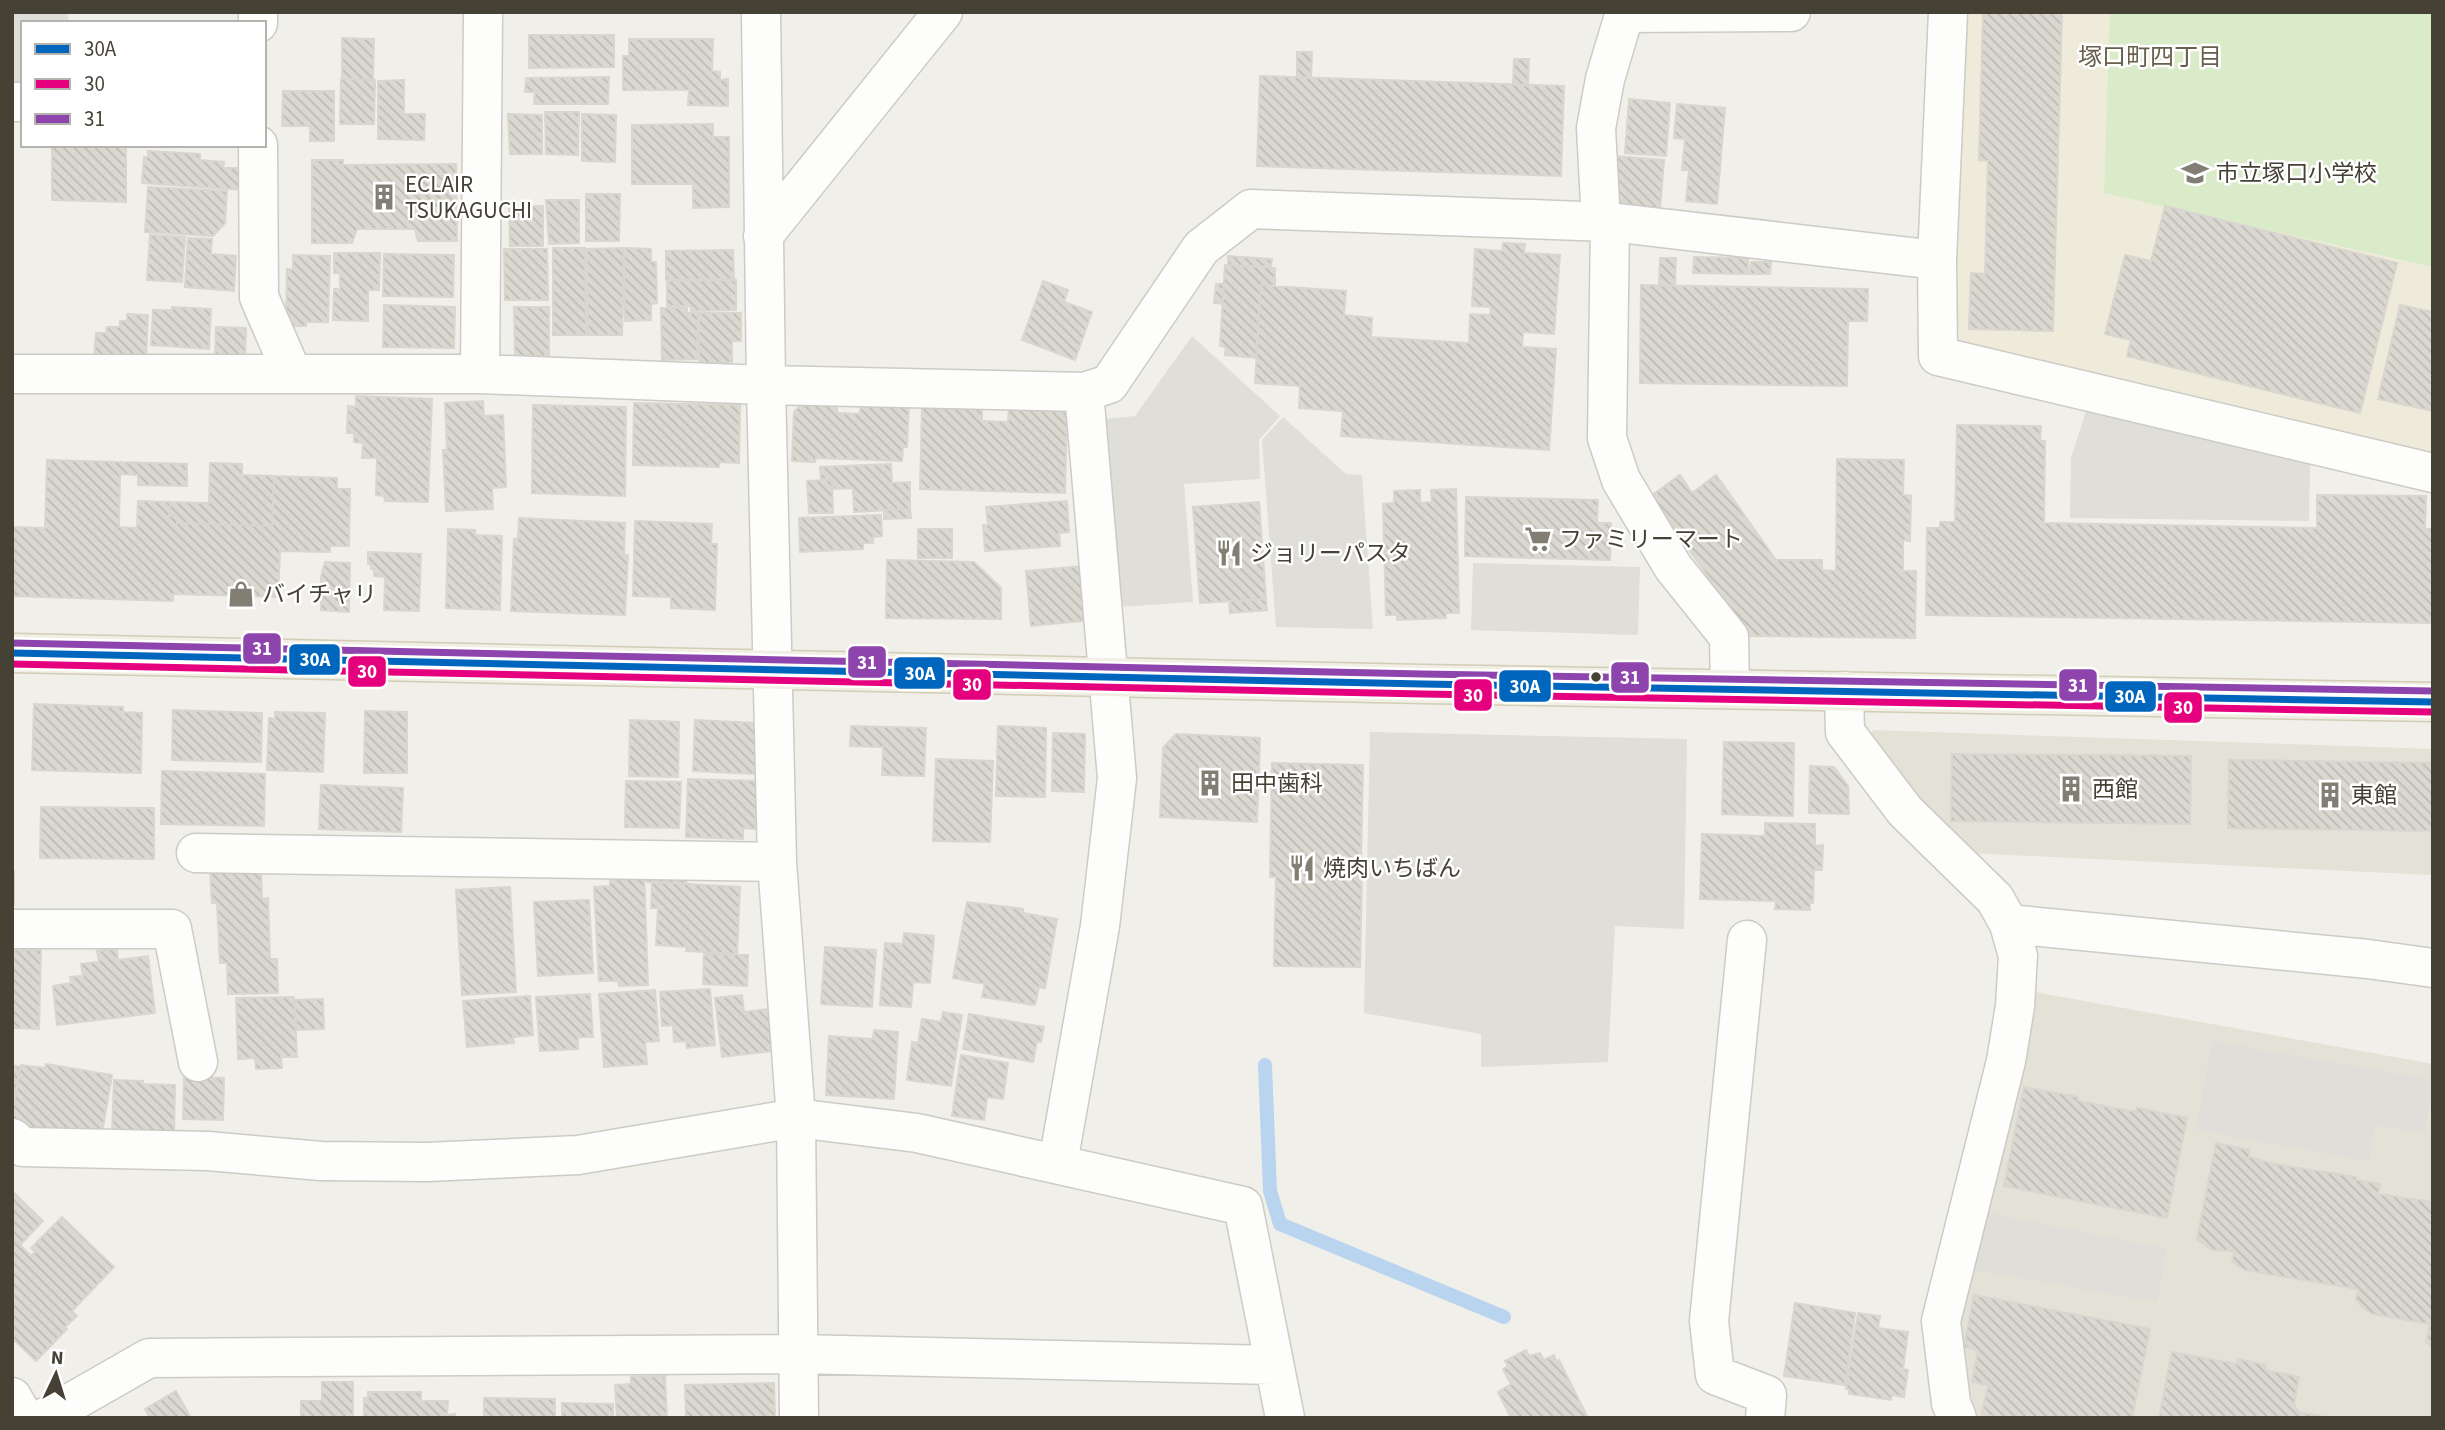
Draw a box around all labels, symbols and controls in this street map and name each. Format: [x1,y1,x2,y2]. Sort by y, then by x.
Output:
legend [21,21,266,147]
text: 30A [84,34,117,64]
district label: 塚口町四丁目 [2078,40,2222,75]
text: 30 [84,69,105,99]
text: 31 [84,104,105,134]
place label: 市立塚口小学校 [2216,157,2377,190]
school or university icon: 市立塚口小学校 [2180,158,2210,188]
place label: ECLAIR TSUKAGUCHI [405,168,532,227]
building icon: ECLAIR TSUKAGUCHI [369,182,399,212]
place label: ファミリーマート [1559,523,1743,556]
supermarket icon: ファミリーマート [1523,524,1553,554]
place label: ジョリーパスタ [1250,537,1411,570]
restaurant icon: ジョリーパスタ [1214,538,1244,568]
place label: バイチャリ [262,578,377,611]
shop icon: バイチャリ [226,579,256,609]
line badge: 31 [242,632,282,665]
text: 31 [252,636,272,663]
line badge: 30A [288,643,341,676]
line badge: 31 [847,645,887,679]
text: 30A [300,647,331,674]
text: 31 [857,650,877,677]
line badge: 30 [347,655,387,688]
line badge: 30A [893,656,946,690]
text: 30 [357,659,377,686]
text: 30A [905,661,936,688]
line badge: 31 [1610,661,1650,694]
text: 31 [1620,665,1640,692]
line badge: 30 [952,668,992,701]
line badge: 31 [2058,668,2098,702]
line badge: 30A [1498,669,1552,703]
unlabelled marker [1589,670,1603,684]
text: 30 [962,672,982,699]
text: 31 [2068,673,2088,700]
text: 30A [1510,674,1541,701]
line badge: 30 [1453,678,1493,712]
line badge: 30A [2104,680,2157,713]
text: 30 [1463,683,1483,710]
text: 30A [2115,684,2146,711]
line badge: 30 [2163,691,2203,724]
text: 30 [2173,695,2193,722]
place label: 田中歯科 [1231,767,1323,800]
building icon: 田中歯科 [1195,768,1225,798]
place label: 西館 [2092,773,2138,806]
building icon: 西館 [2056,774,2086,804]
place label: 東館 [2351,779,2397,812]
building icon: 東館 [2315,780,2345,810]
place label: 焼肉いちばん [1323,852,1461,885]
restaurant icon: 焼肉いちばん [1287,853,1317,883]
north arrow [21,1339,91,1409]
text: N [50,1345,64,1372]

